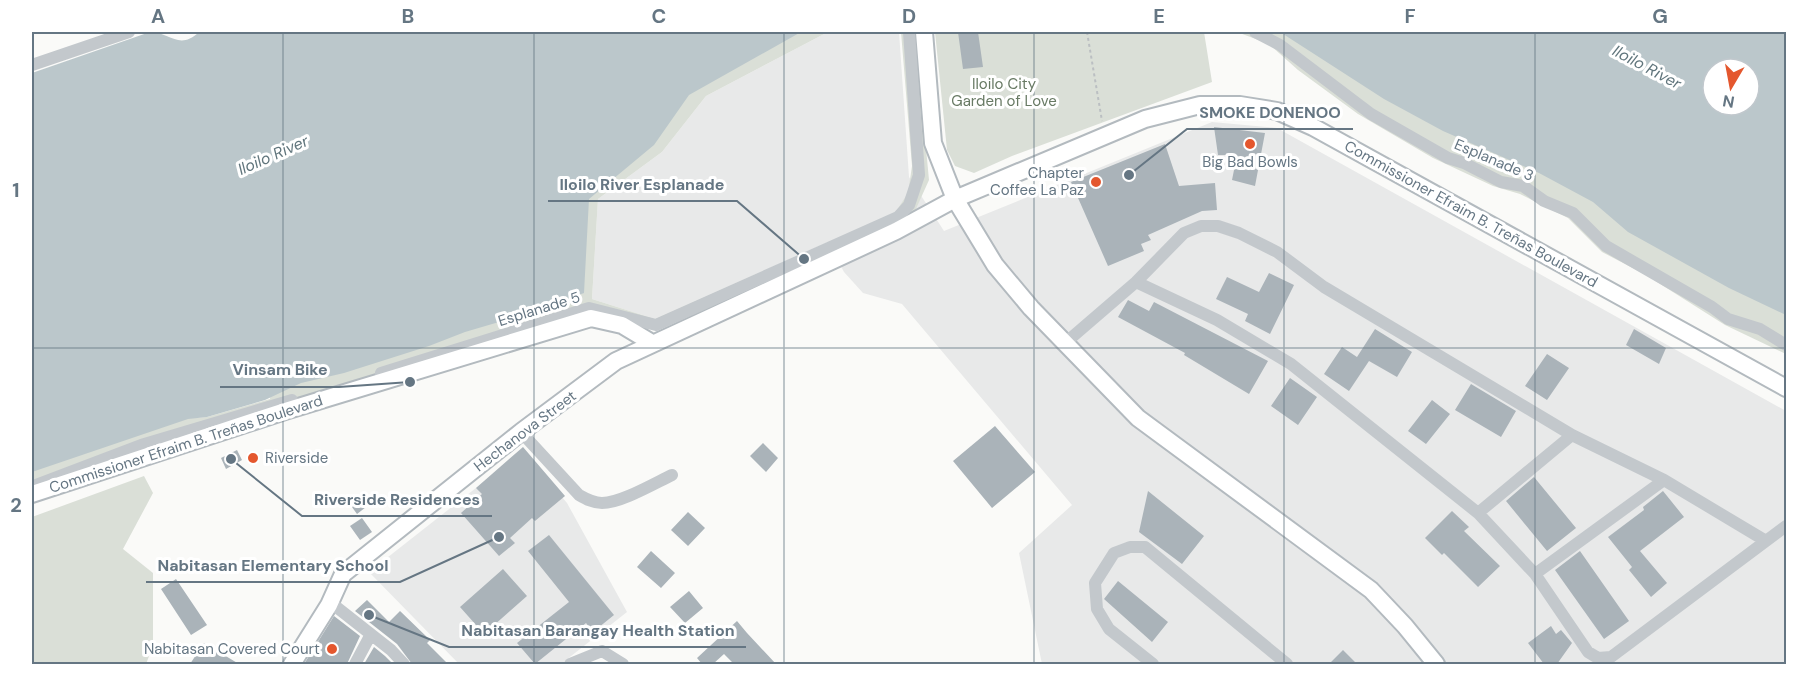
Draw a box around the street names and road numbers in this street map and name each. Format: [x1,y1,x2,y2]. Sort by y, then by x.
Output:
street label: Esplanade 3 [1451,134,1537,186]
street label: Commissioner Efraim B. Treñas Boulevard [1341,136,1601,292]
street label: Esplanade 5 [496,287,582,331]
street label: Hechanova Street [470,386,580,476]
street label: Commissioner Efraim B. Treñas Boulevard [47,390,325,498]

